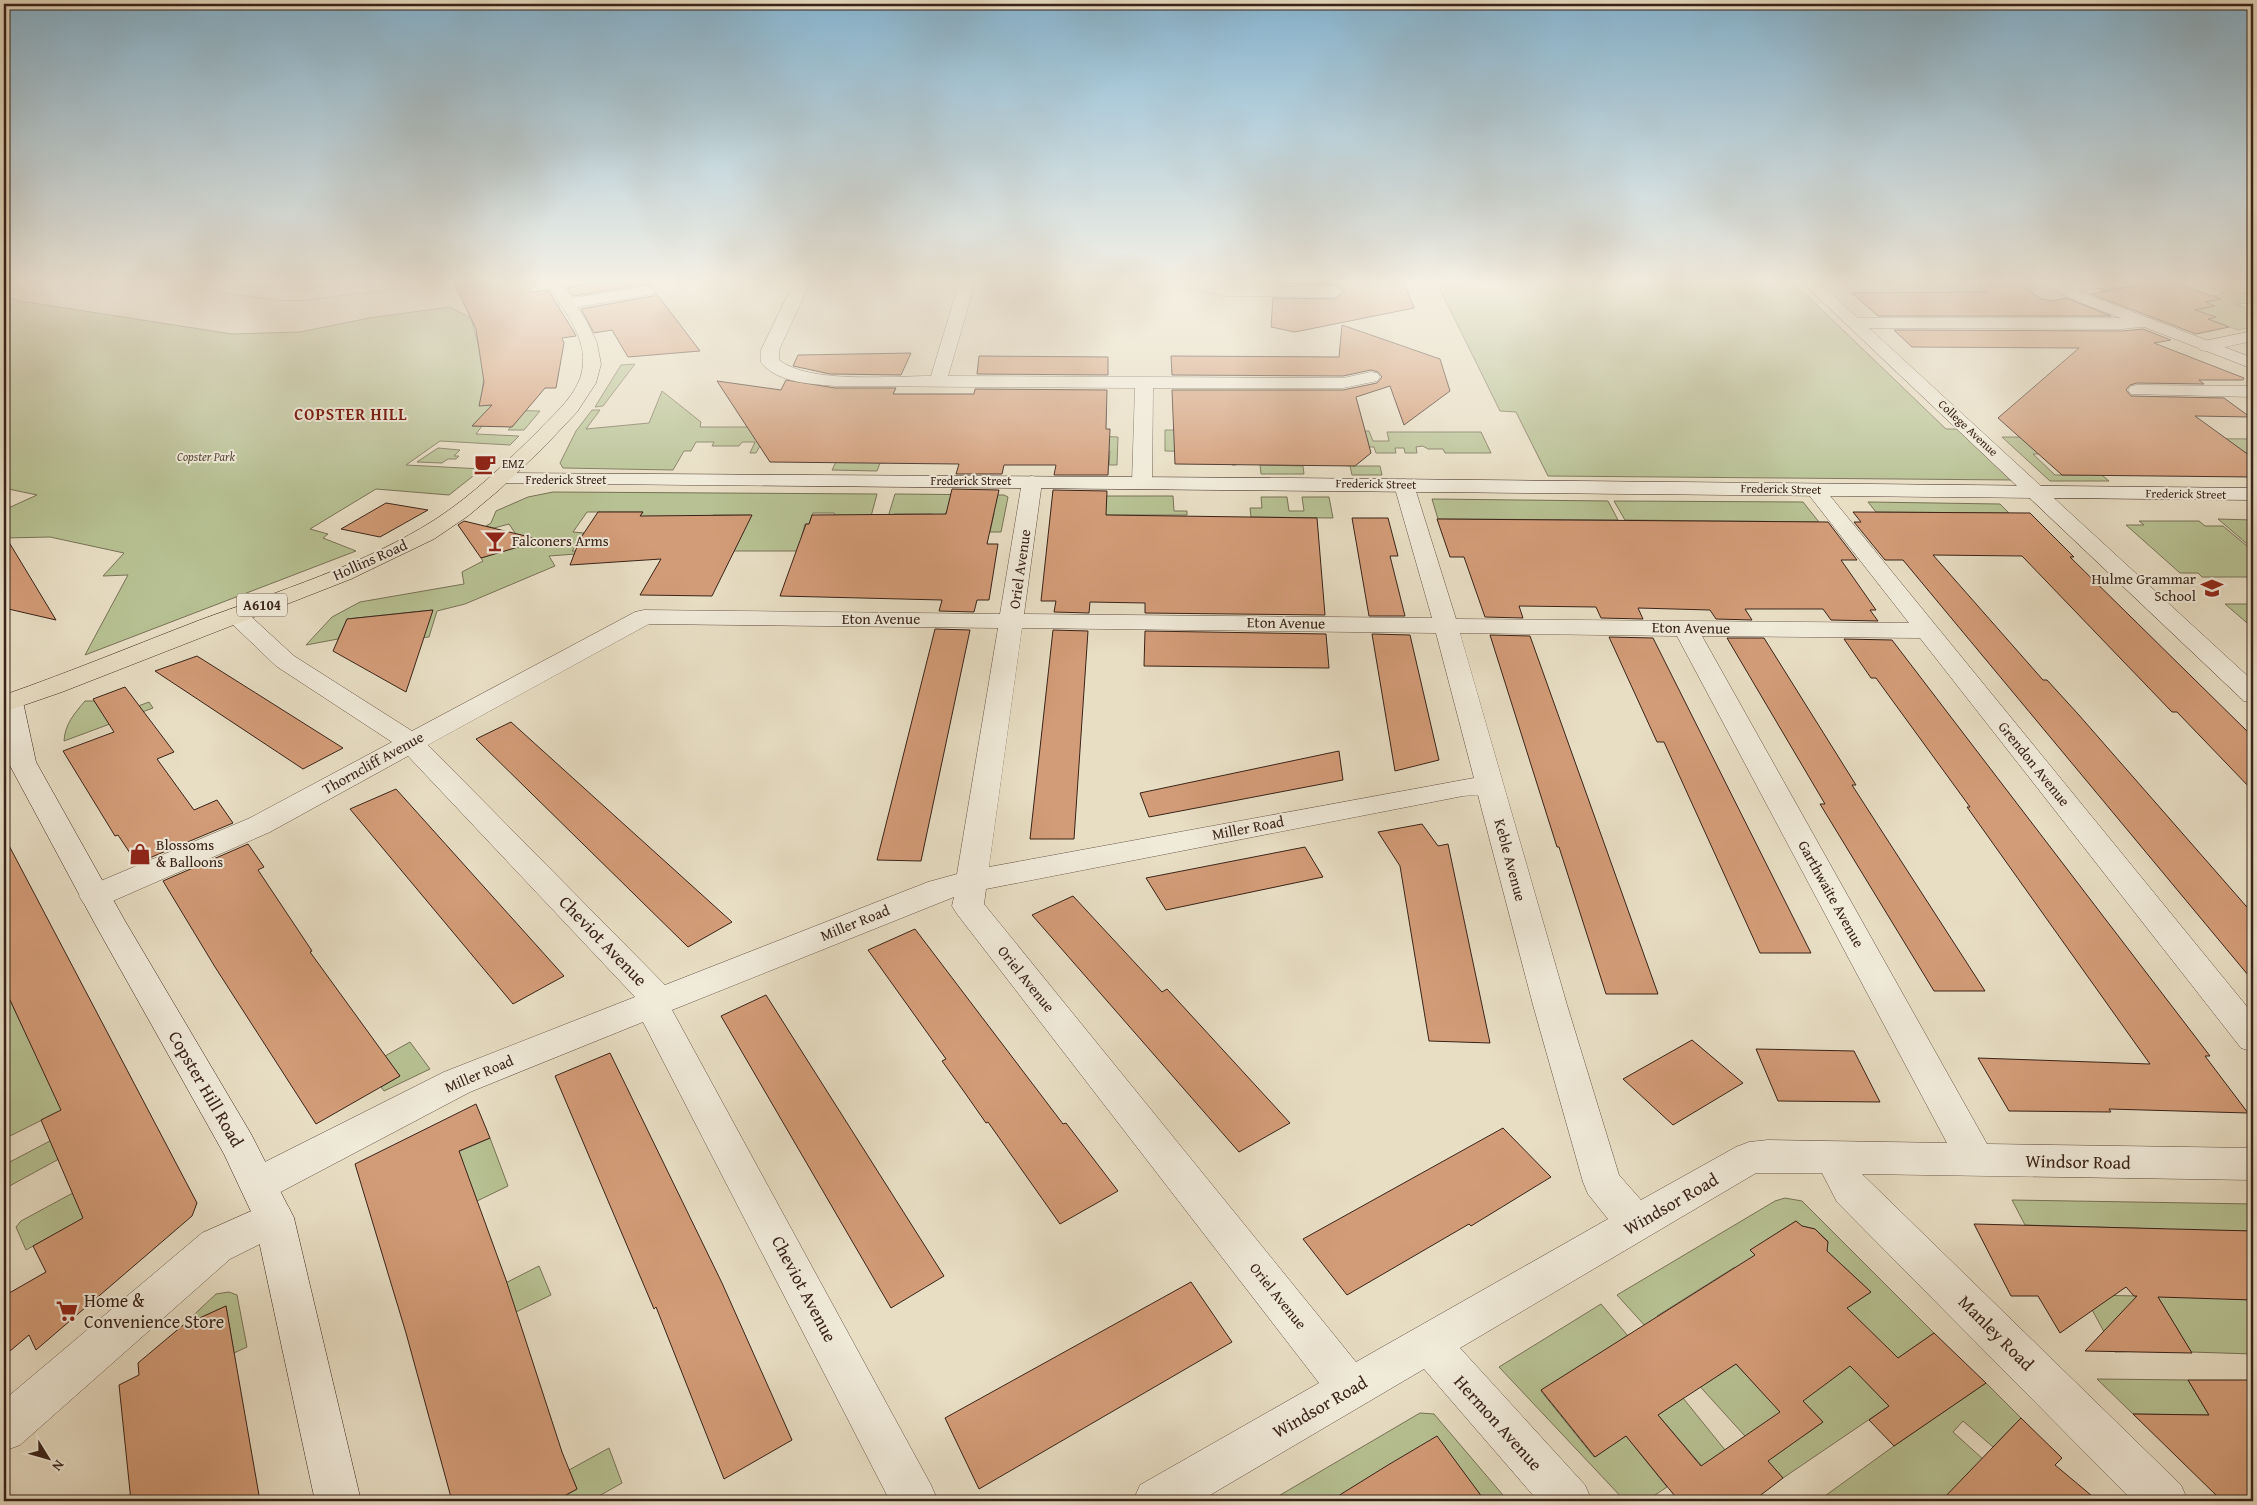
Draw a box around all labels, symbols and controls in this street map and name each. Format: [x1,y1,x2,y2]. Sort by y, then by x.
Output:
street label: College Avenue [1935,395,2002,460]
district label: COPSTER HILL [294,402,408,426]
park label: Copster Park [177,448,236,465]
cafe icon: EMZ [472,451,498,477]
place label: EMZ [502,455,524,472]
street label: Frederick Street [526,471,607,488]
street label: Frederick Street [931,472,1012,489]
street label: Frederick Street [1335,474,1417,493]
street label: Frederick Street [1740,479,1822,498]
street label: Frederick Street [2145,484,2227,503]
bar icon: Falconers Arms [482,528,508,554]
street label: Oriel Avenue [1004,528,1035,610]
place label: Falconers Arms [512,530,609,551]
street label: Hollins Road [329,534,410,585]
place label: Hulme Grammar School [2091,568,2196,606]
school or university icon: Hulme Grammar School [2199,575,2225,601]
road number: A6104 [237,594,287,616]
street label: Eton Avenue [842,608,920,629]
street label: Eton Avenue [1247,611,1325,634]
street label: Eton Avenue [1652,616,1730,639]
street label: Grendon Avenue [1994,717,2075,811]
street label: Thorncliff Avenue [318,726,427,799]
street label: Miller Road [1210,810,1286,845]
street label: Keble Avenue [1489,816,1532,903]
place label: Blossoms & Balloons [156,834,223,872]
street label: Garthwaite Avenue [1793,836,1870,951]
shop icon: Blossoms & Balloons [127,841,153,867]
street label: Cheviot Avenue [553,889,654,992]
street label: Miller Road [817,899,893,946]
street label: Oriel Avenue [993,941,1060,1016]
street label: Copster Hill Road [162,1025,251,1152]
street label: Miller Road [441,1050,516,1097]
street label: Windsor Road [2025,1147,2131,1176]
street label: Windsor Road [1618,1165,1723,1242]
street label: Cheviot Avenue [765,1231,844,1347]
street label: Oriel Avenue [1245,1258,1312,1333]
place label: Home & Convenience Store [84,1287,224,1335]
street label: Manley Road [1952,1289,2041,1377]
supermarket icon: Home & Convenience Store [54,1298,80,1324]
street label: Windsor Road [1267,1368,1372,1445]
street label: Hermon Avenue [1448,1369,1549,1477]
north arrow [22,1432,72,1482]
text: N [47,1456,69,1476]

